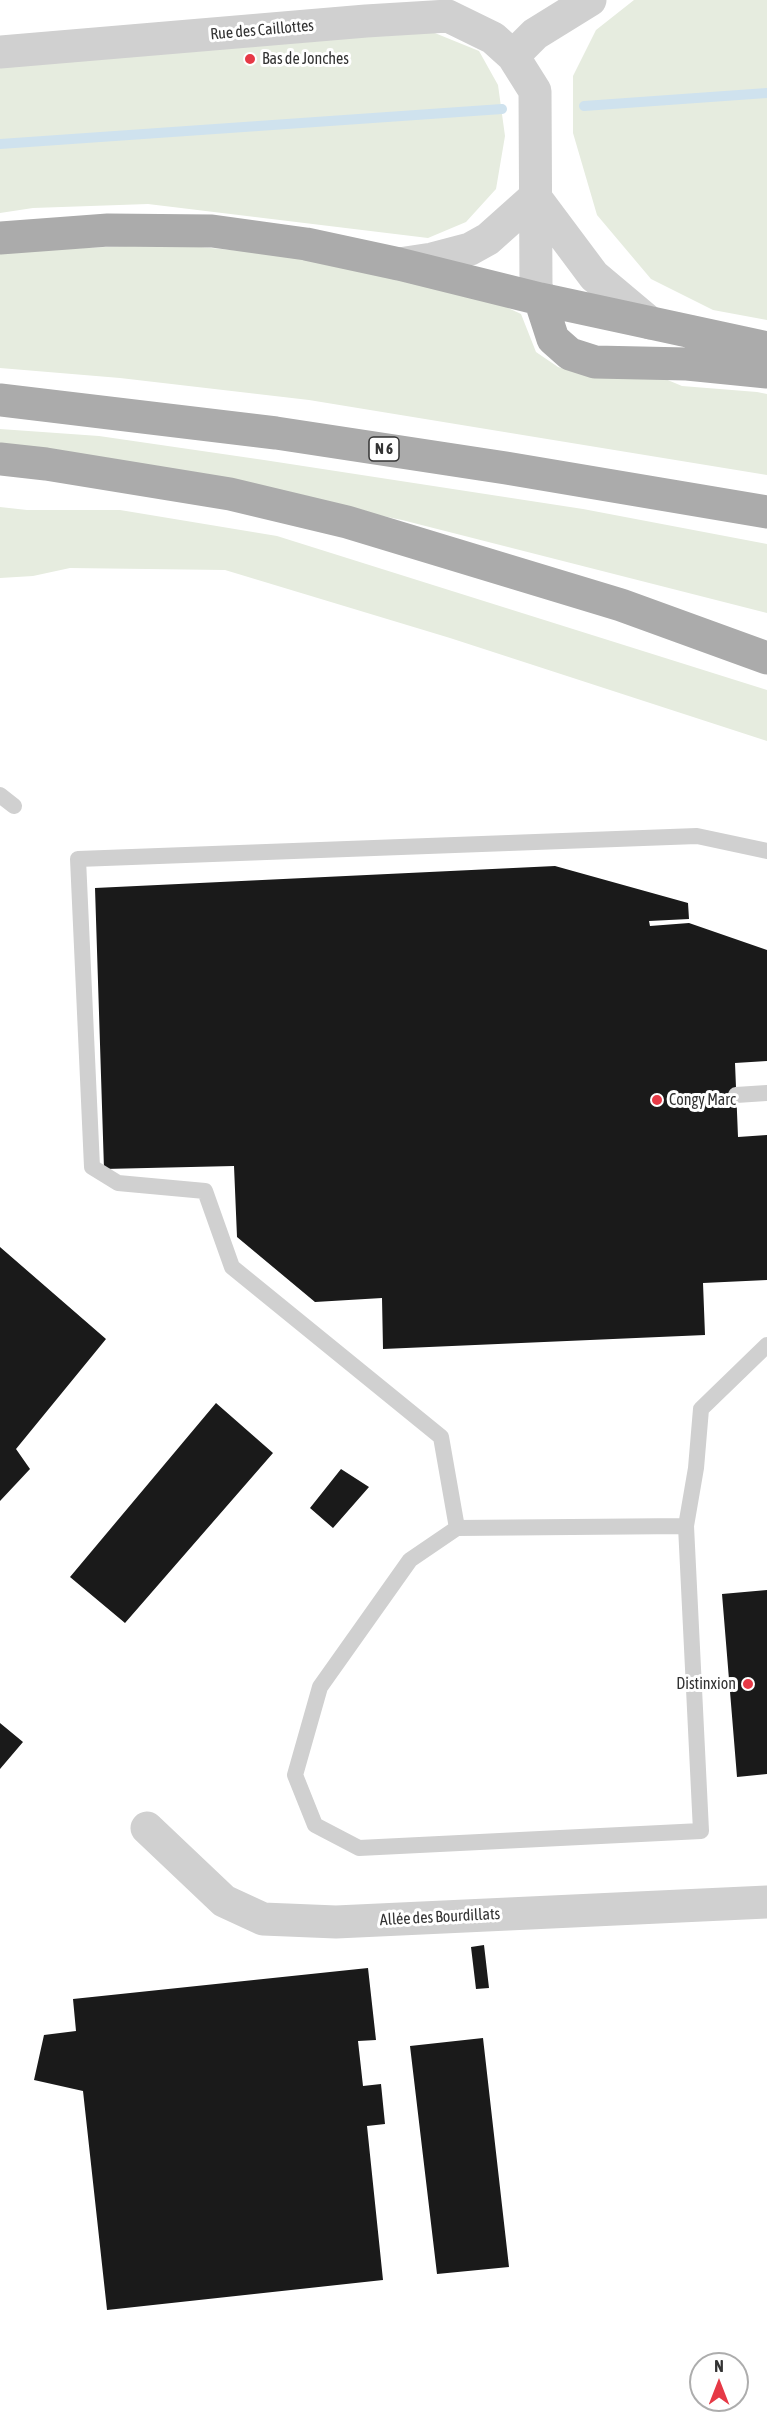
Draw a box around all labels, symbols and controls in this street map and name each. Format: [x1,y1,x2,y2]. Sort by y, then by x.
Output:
street label: Rue des Caillottes [209,16,315,44]
place label: Bas de Jonches [262,49,349,69]
marker: Bas de Jonches [243,52,257,66]
road number: N 6 [369,437,399,461]
place label: Congy Marc [669,1090,736,1110]
marker: Congy Marc [650,1093,664,1107]
place label: Distinxion [676,1674,736,1694]
marker: Distinxion [741,1677,755,1691]
street label: Allée des Bourdillats [379,1904,501,1930]
north arrow [689,2352,749,2412]
text: N [714,2357,724,2375]

